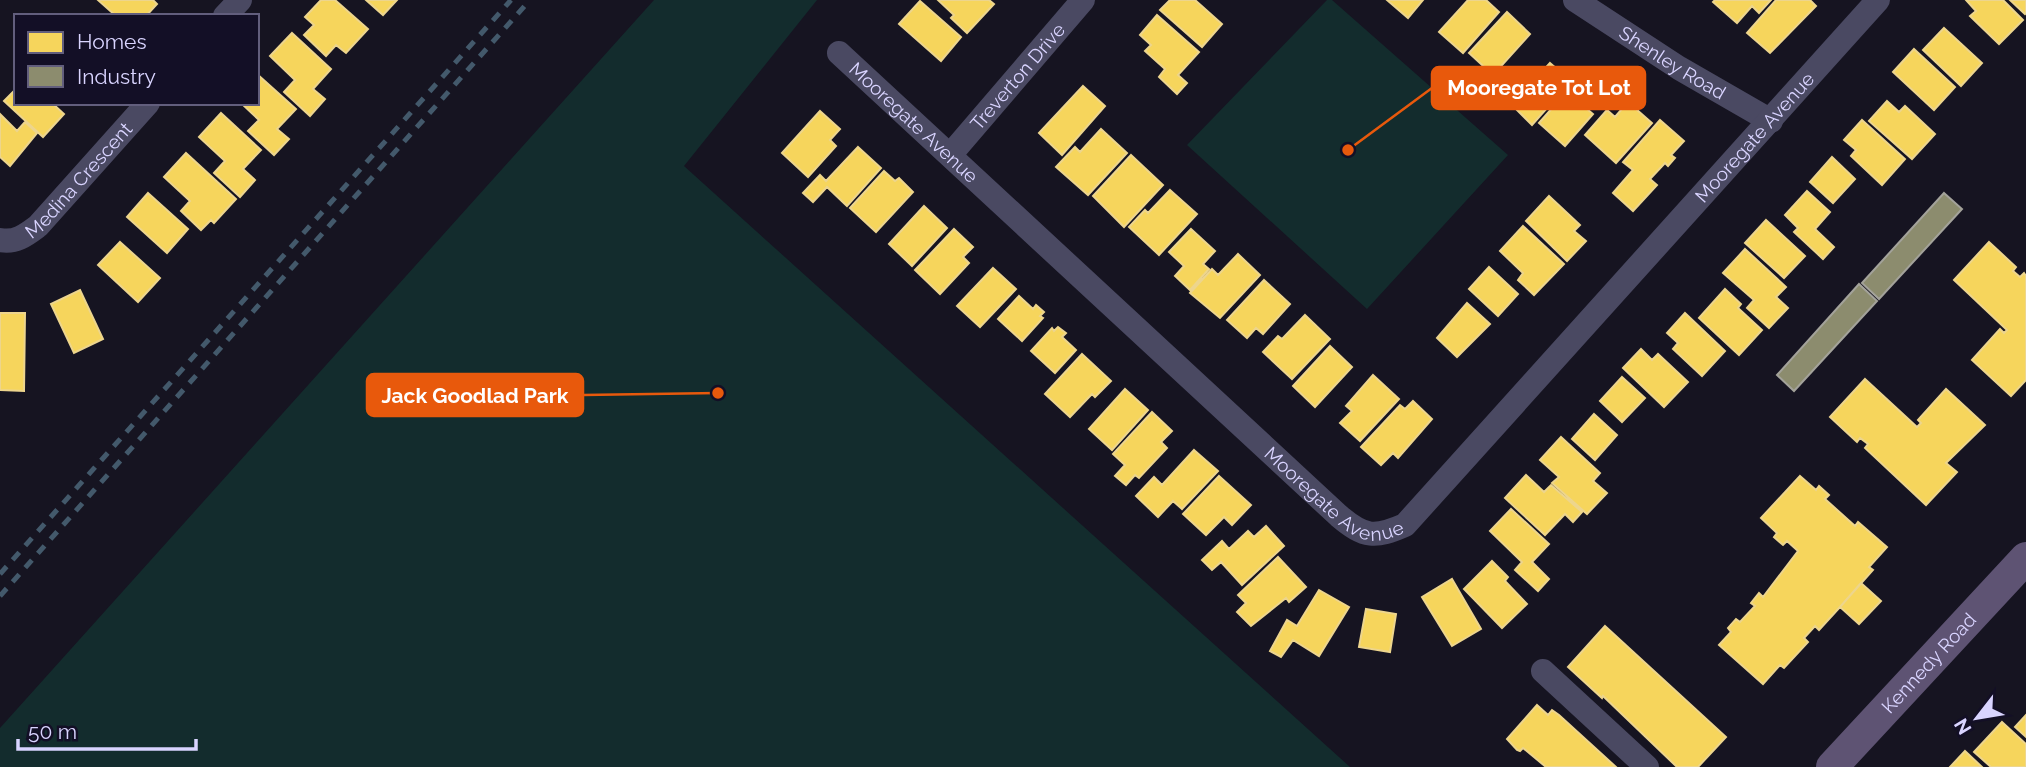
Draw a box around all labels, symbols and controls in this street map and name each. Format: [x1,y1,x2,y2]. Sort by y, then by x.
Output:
legend [14,14,259,105]
street label: Treverton Drive [966,19,1069,134]
street label: Shenley Road [1615,21,1730,104]
text: Homes [77,29,147,54]
street label: Mooregate Avenue [845,57,983,187]
text: Industry [77,64,156,89]
callout: Mooregate Tot Lot [1432,67,1645,109]
street label: Mooregate Avenue [1690,68,1819,207]
text: Mooregate Tot Lot [1447,75,1631,100]
street label: Medina Crescent [21,117,137,243]
callout: Jack Goodlad Park [367,374,583,416]
text: Jack Goodlad Park [381,383,569,408]
street label: Mooregate Avenue [1260,442,1407,545]
street label: Kennedy Road [1877,608,1980,717]
north arrow [1942,683,2012,753]
scale bar [18,708,196,752]
text: N [1949,715,1976,739]
text: 50 m [28,719,77,744]

